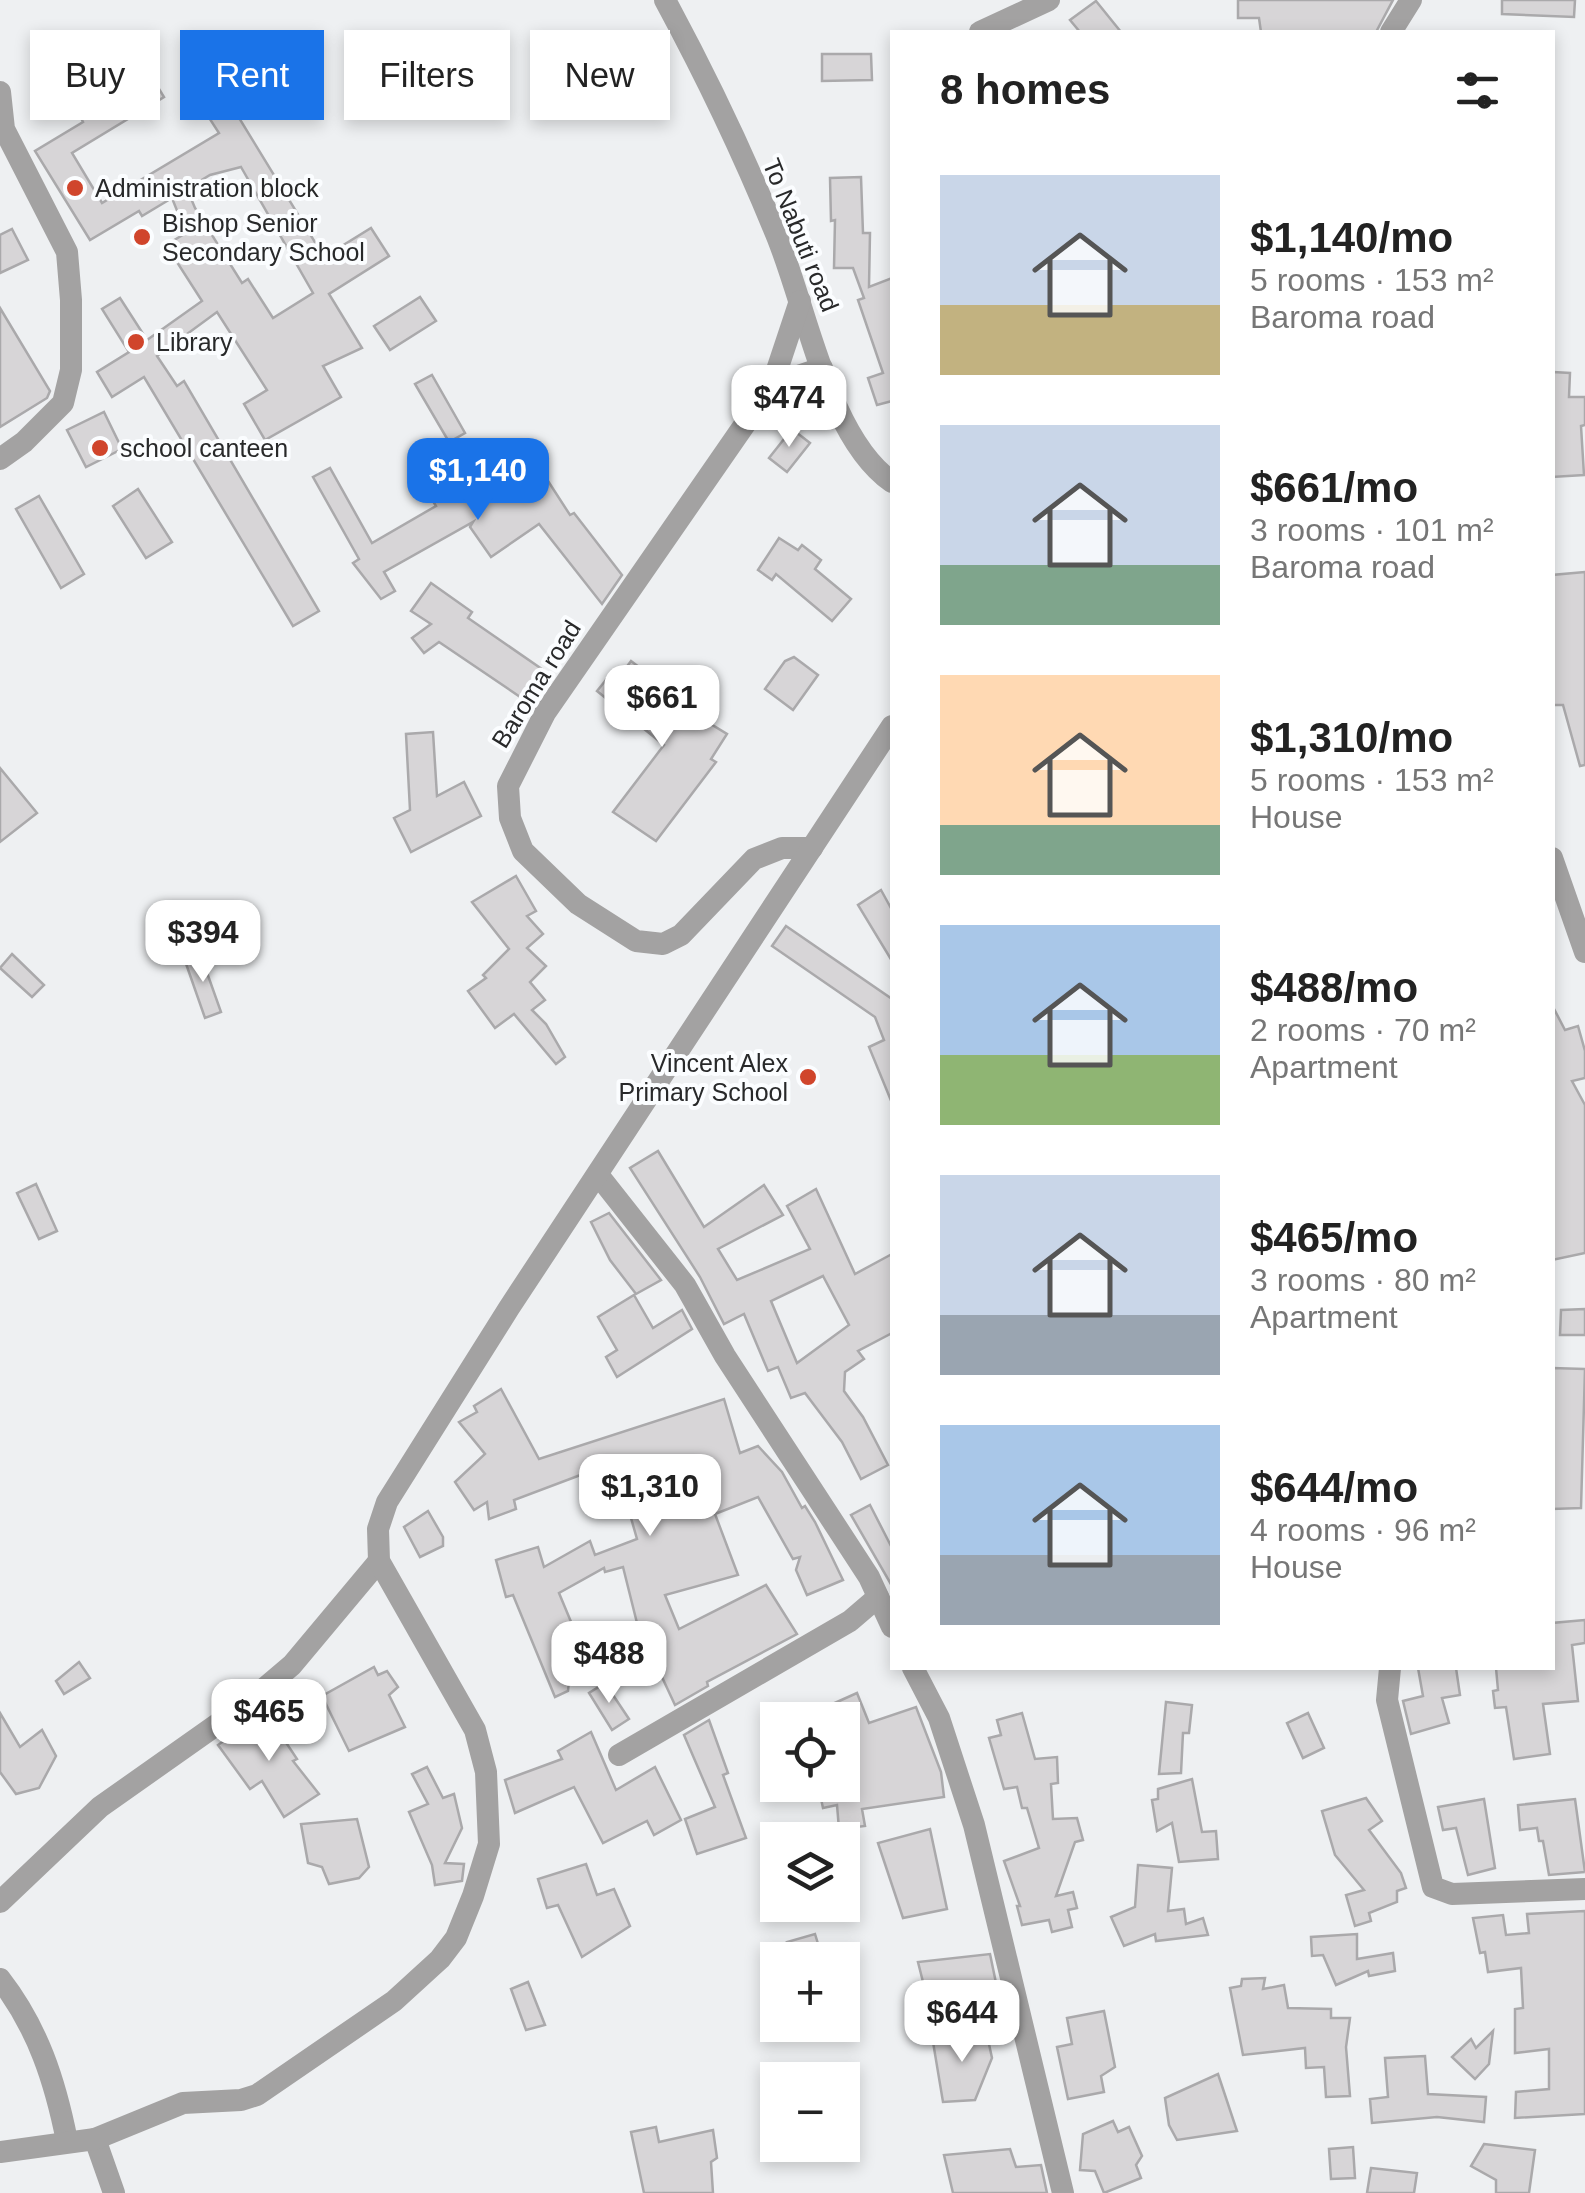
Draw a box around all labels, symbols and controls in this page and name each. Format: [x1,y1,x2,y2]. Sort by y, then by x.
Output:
chip: Buy [30,30,160,120]
chip: Rent [180,30,324,120]
chip: Filters [344,30,510,120]
chip: New [530,30,670,120]
icon: filters [1450,63,1505,118]
text: 8 homes [940,66,1110,113]
street label: To Nabuti road [758,154,844,316]
place label: Administration block [95,174,319,202]
marker: Administration block [64,177,86,199]
place label: Bishop Senior Secondary School [162,209,365,266]
text: $1,140/mo [1250,214,1453,261]
icon: home [1020,215,1140,335]
marker: Bishop Senior Secondary School [131,226,153,248]
text: 5 rooms · 153 m² [1250,262,1494,298]
text: Baroma road [1250,299,1435,335]
place label: Library [156,328,233,356]
marker: Library [125,331,147,353]
pin: $474 [730,365,848,450]
text: $474 [753,379,825,415]
place label: school canteen [120,434,288,462]
marker: school canteen [89,437,111,459]
pin: $1,140 [397,438,559,523]
text: $1,140 [429,452,527,488]
text: $661/mo [1250,464,1418,511]
icon: home [1020,465,1140,585]
text: 3 rooms · 101 m² [1250,512,1494,548]
text: Baroma road [1250,549,1435,585]
street label: Baroma road [486,615,586,753]
pin: $661 [603,665,721,750]
text: $661 [626,679,698,715]
text: $1,310/mo [1250,714,1453,761]
icon: home [1020,715,1140,835]
text: 5 rooms · 153 m² [1250,762,1494,798]
text: House [1250,799,1343,835]
pin: $394 [144,900,262,985]
text: $394 [167,914,239,950]
text: $488/mo [1250,964,1418,1011]
icon: home [1020,965,1140,1085]
text: 2 rooms · 70 m² [1250,1012,1476,1048]
place label: Vincent Alex Primary School [619,1049,788,1106]
text: Apartment [1250,1049,1398,1085]
marker: Vincent Alex Primary School [797,1066,819,1088]
text: $465/mo [1250,1214,1418,1261]
icon: home [1020,1215,1140,1335]
text: 3 rooms · 80 m² [1250,1262,1476,1298]
text: Apartment [1250,1299,1398,1335]
pin: $1,310 [569,1454,731,1539]
text: $644/mo [1250,1464,1418,1511]
icon: home [1020,1465,1140,1585]
text: $1,310 [601,1468,699,1504]
text: 4 rooms · 96 m² [1250,1512,1476,1548]
text: House [1250,1549,1343,1585]
pin: $488 [550,1621,668,1706]
text: $488 [573,1635,645,1671]
pin: $465 [210,1679,328,1764]
text: $465 [233,1693,305,1729]
map controls [760,1702,860,2162]
button: locate [760,1702,860,1802]
button: layers [760,1822,860,1922]
button: + [760,1942,860,2042]
pin: $644 [903,1980,1021,2065]
text: $644 [926,1994,998,2030]
button: − [760,2062,860,2162]

